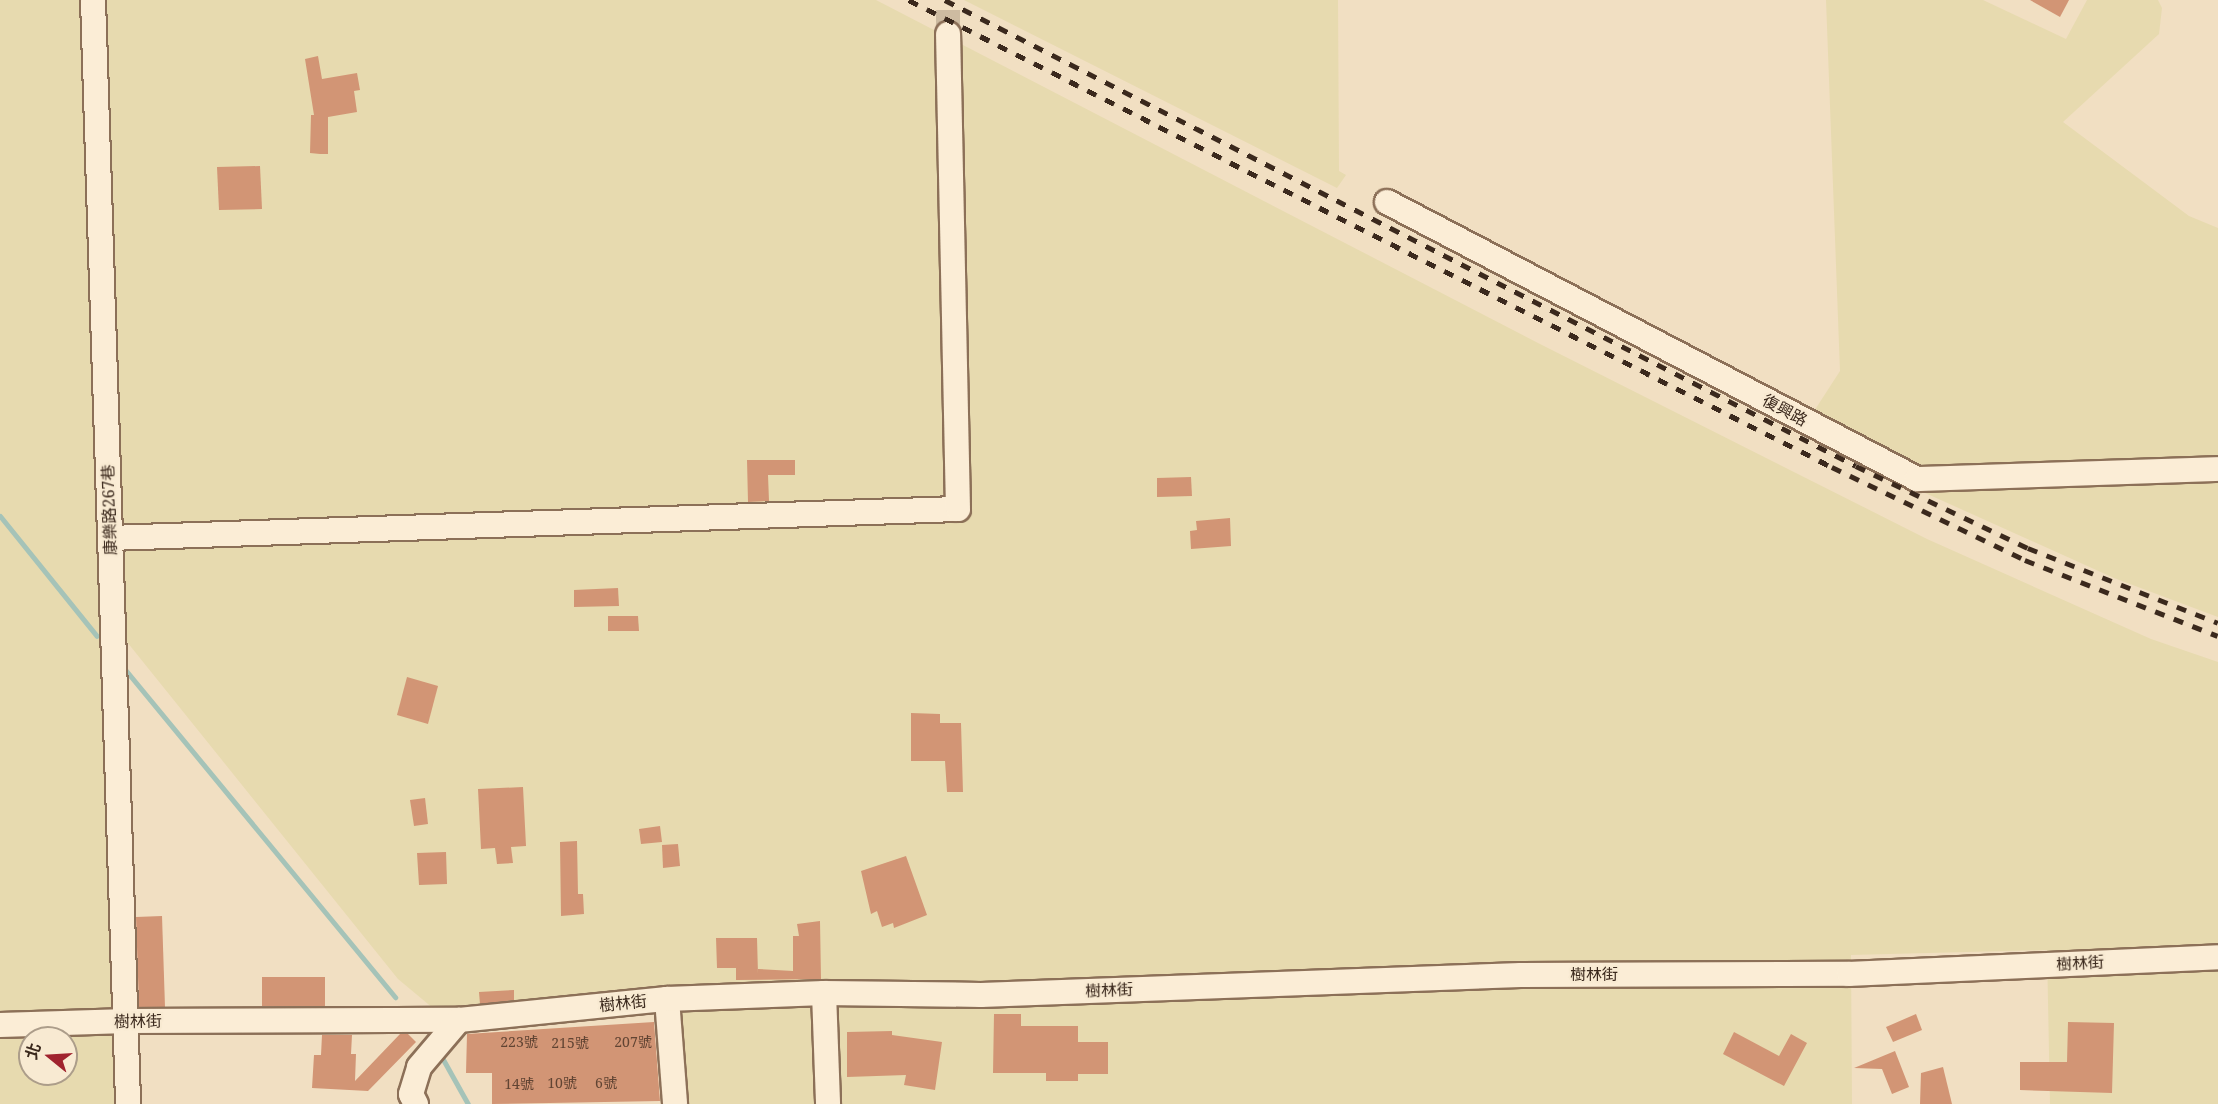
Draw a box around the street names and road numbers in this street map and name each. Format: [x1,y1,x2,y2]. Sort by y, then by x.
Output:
street label: 復興路 [1759,390,1811,430]
street label: 康樂路267巷 [98,464,120,556]
street label: 樹林街 [2056,952,2104,974]
street label: 樹林街 [1570,964,1618,984]
street label: 樹林街 [1085,980,1133,1000]
street label: 樹林街 [598,991,648,1015]
street label: 樹林街 [114,1011,162,1031]

